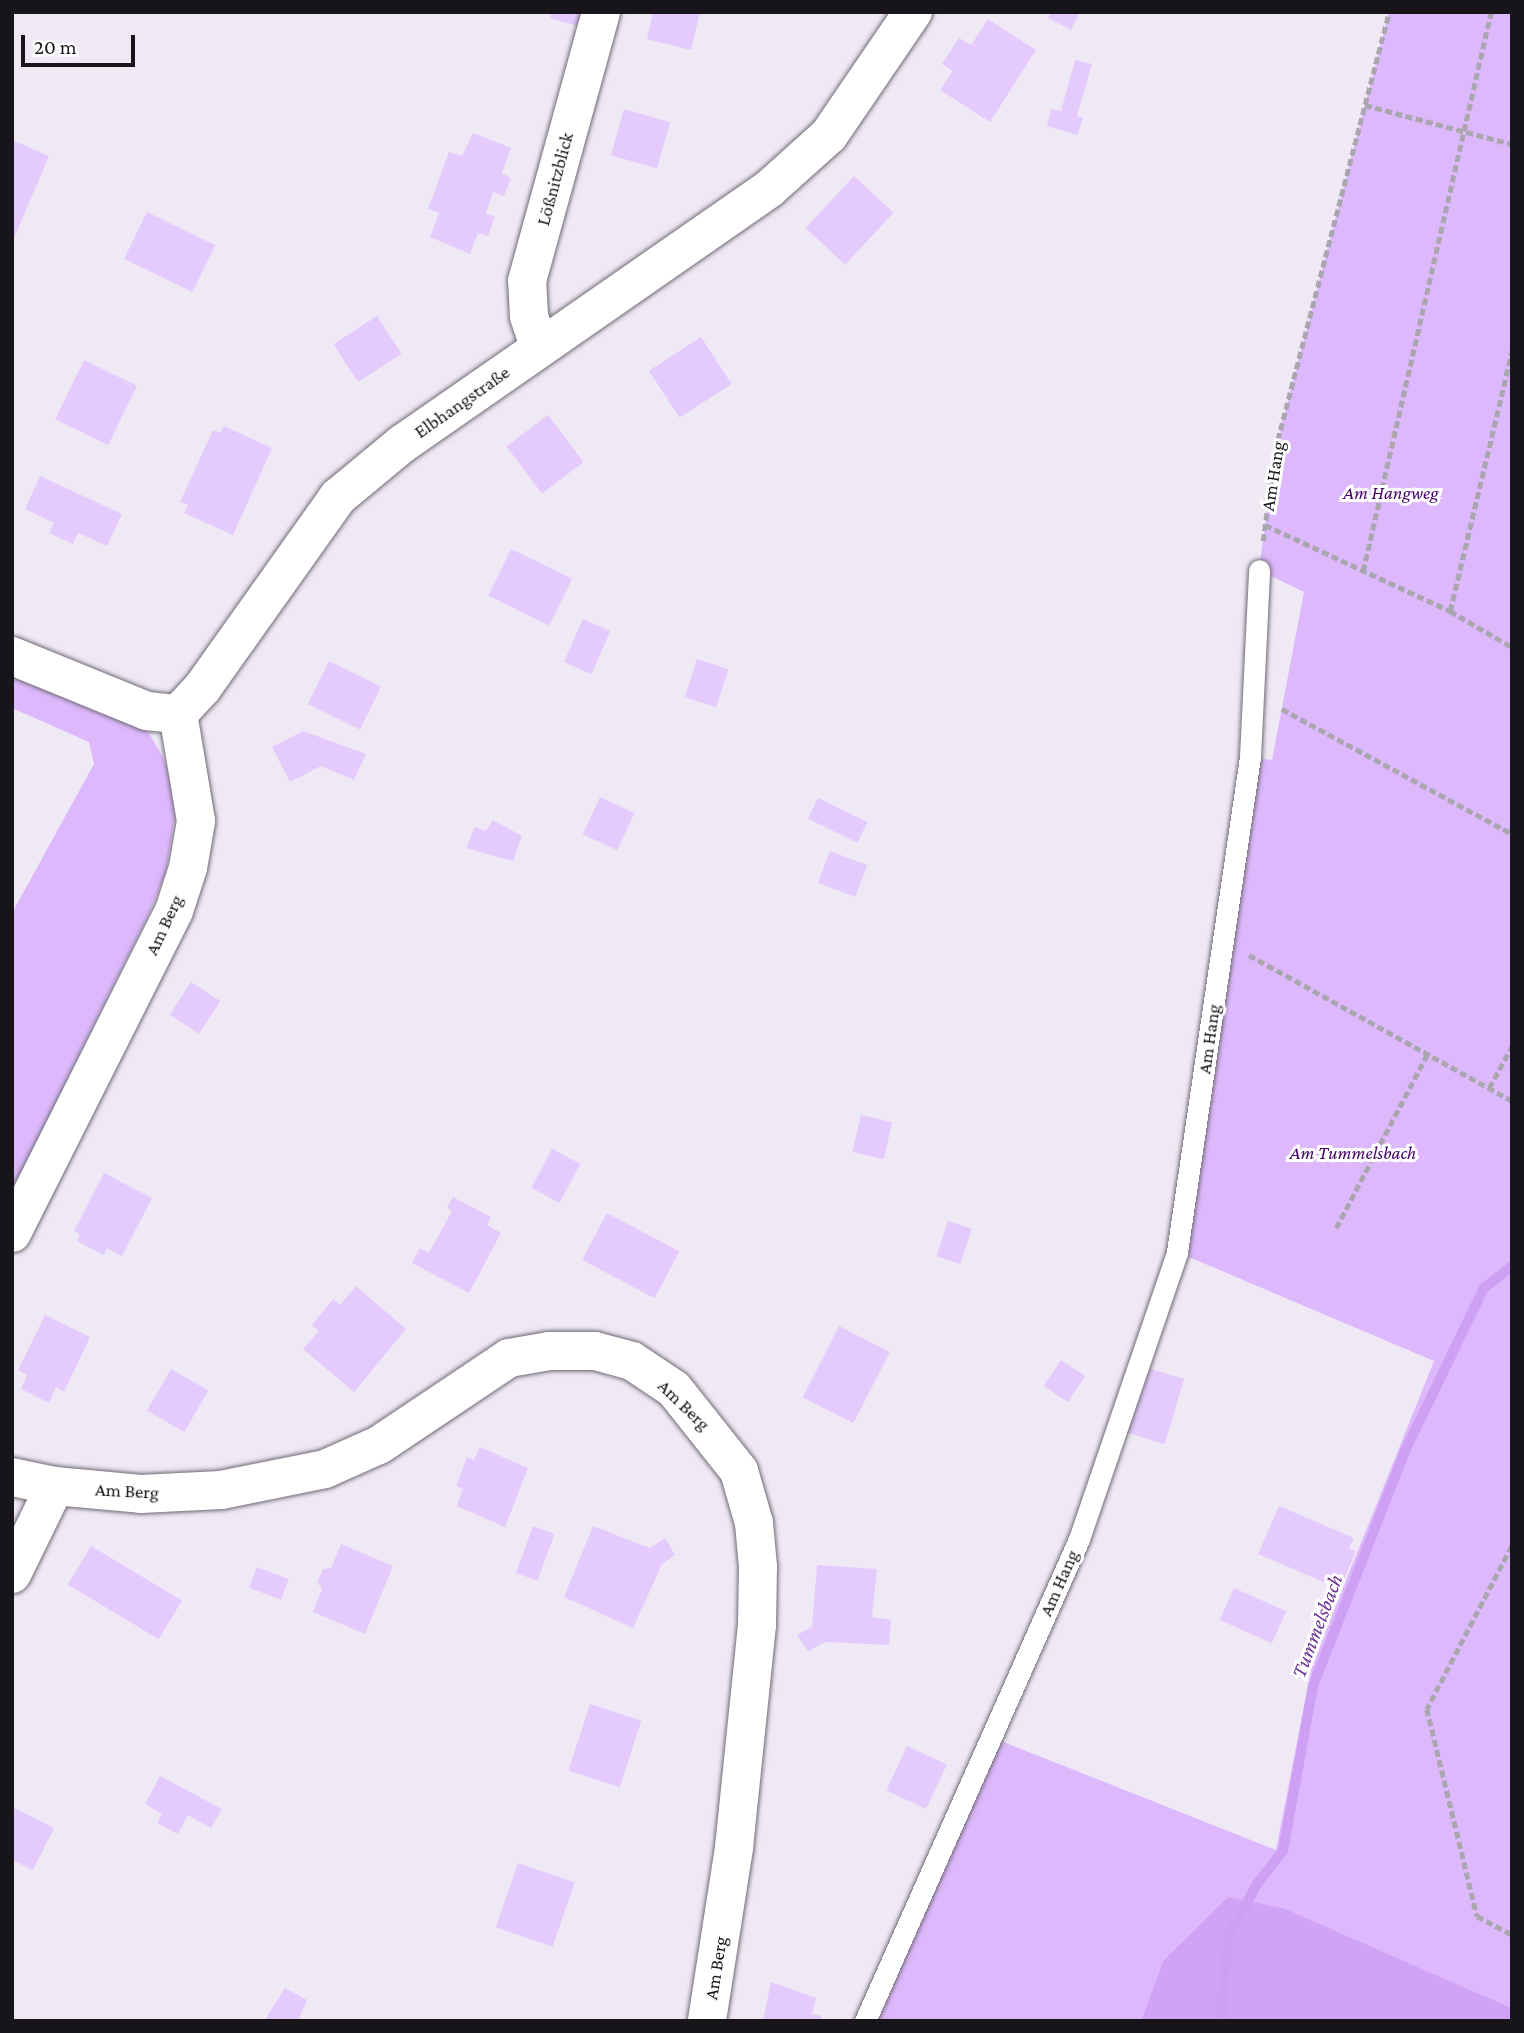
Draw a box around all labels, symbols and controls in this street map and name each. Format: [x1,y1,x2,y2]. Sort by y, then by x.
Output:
scale bar [24,21,138,65]
text: 20 m [34,35,77,59]
street label: Lößnitzblick [532,130,578,228]
street label: Elbhangstraße [410,361,514,443]
street label: Am Hang [1256,440,1290,512]
park label: Am Hangweg [1343,482,1439,504]
street label: Am Berg [140,891,188,959]
street label: Am Hang [1193,1003,1225,1075]
park label: Am Tummelsbach [1290,1142,1416,1164]
street label: Am Berg [653,1375,715,1435]
street label: Am Berg [94,1478,160,1504]
street label: Am Hang [1034,1546,1084,1620]
water label: Tummelsbach [1286,1571,1348,1681]
street label: Am Berg [700,1935,732,2001]

